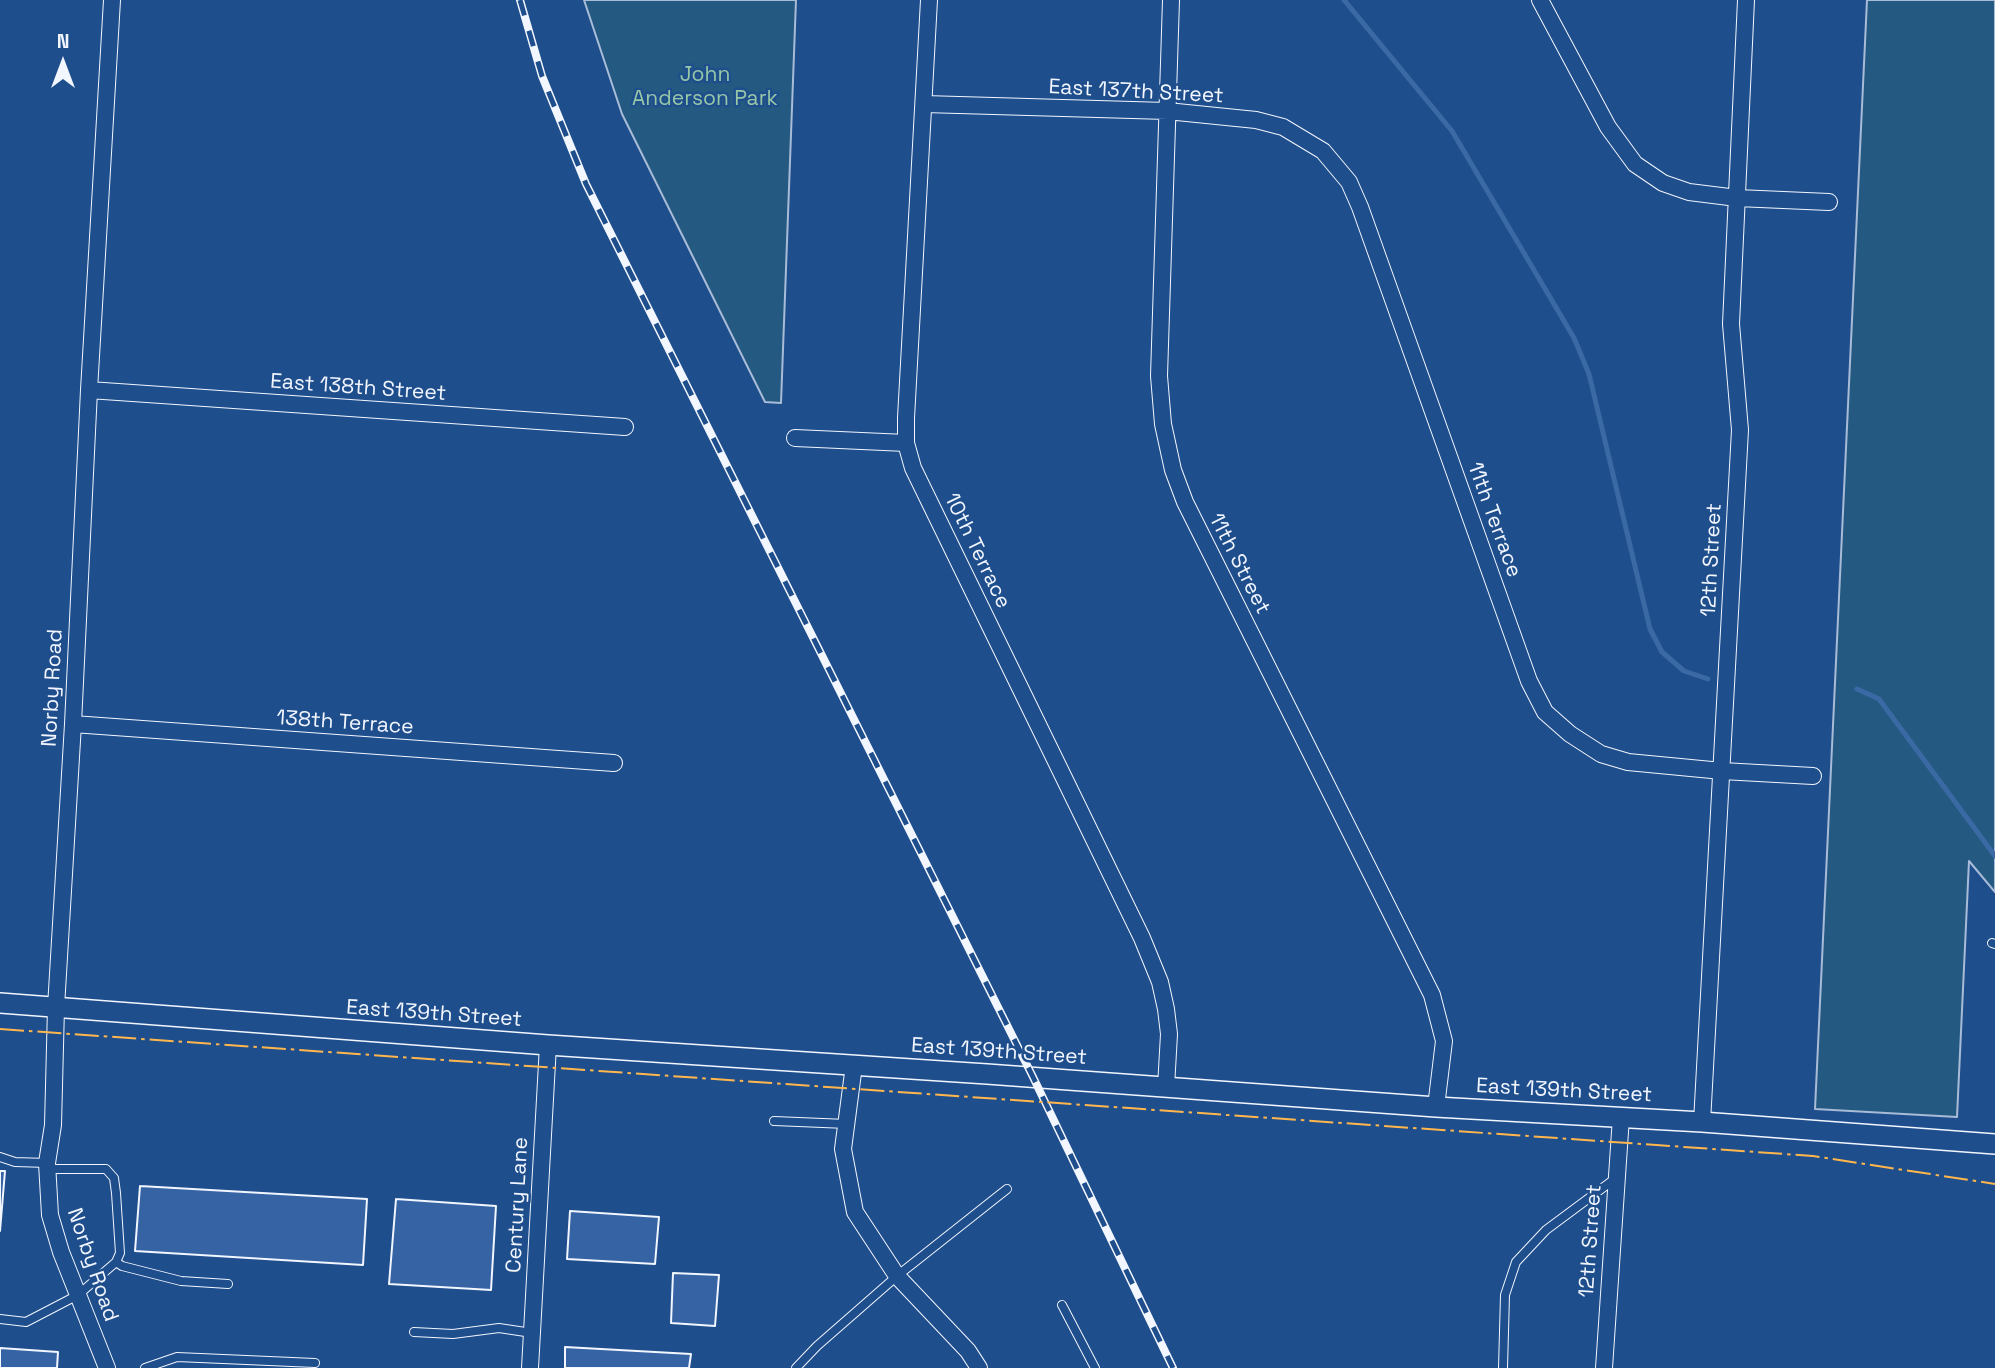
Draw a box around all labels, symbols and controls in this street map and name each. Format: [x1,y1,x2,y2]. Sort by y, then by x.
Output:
north arrow [28,28,98,98]
text: N [57,29,69,54]
park label: John Anderson Park [632,62,778,112]
street label: East 137th Street [1048,75,1224,109]
street label: East 138th Street [269,369,447,407]
street label: 11th Terrace [1462,459,1526,581]
street label: 10th Terrace [938,489,1016,613]
street label: 12th Street [1696,503,1728,617]
street label: 11th Street [1203,509,1275,619]
street label: Norby Road [37,628,69,748]
street label: 138th Terrace [276,706,414,740]
street label: East 139th Street [345,995,523,1033]
street label: East 139th Street [910,1033,1088,1071]
street label: East 139th Street [1475,1074,1653,1108]
street label: Century Lane [502,1136,534,1274]
street label: 12th Street [1574,1183,1608,1299]
street label: Norby Road [61,1205,123,1325]

